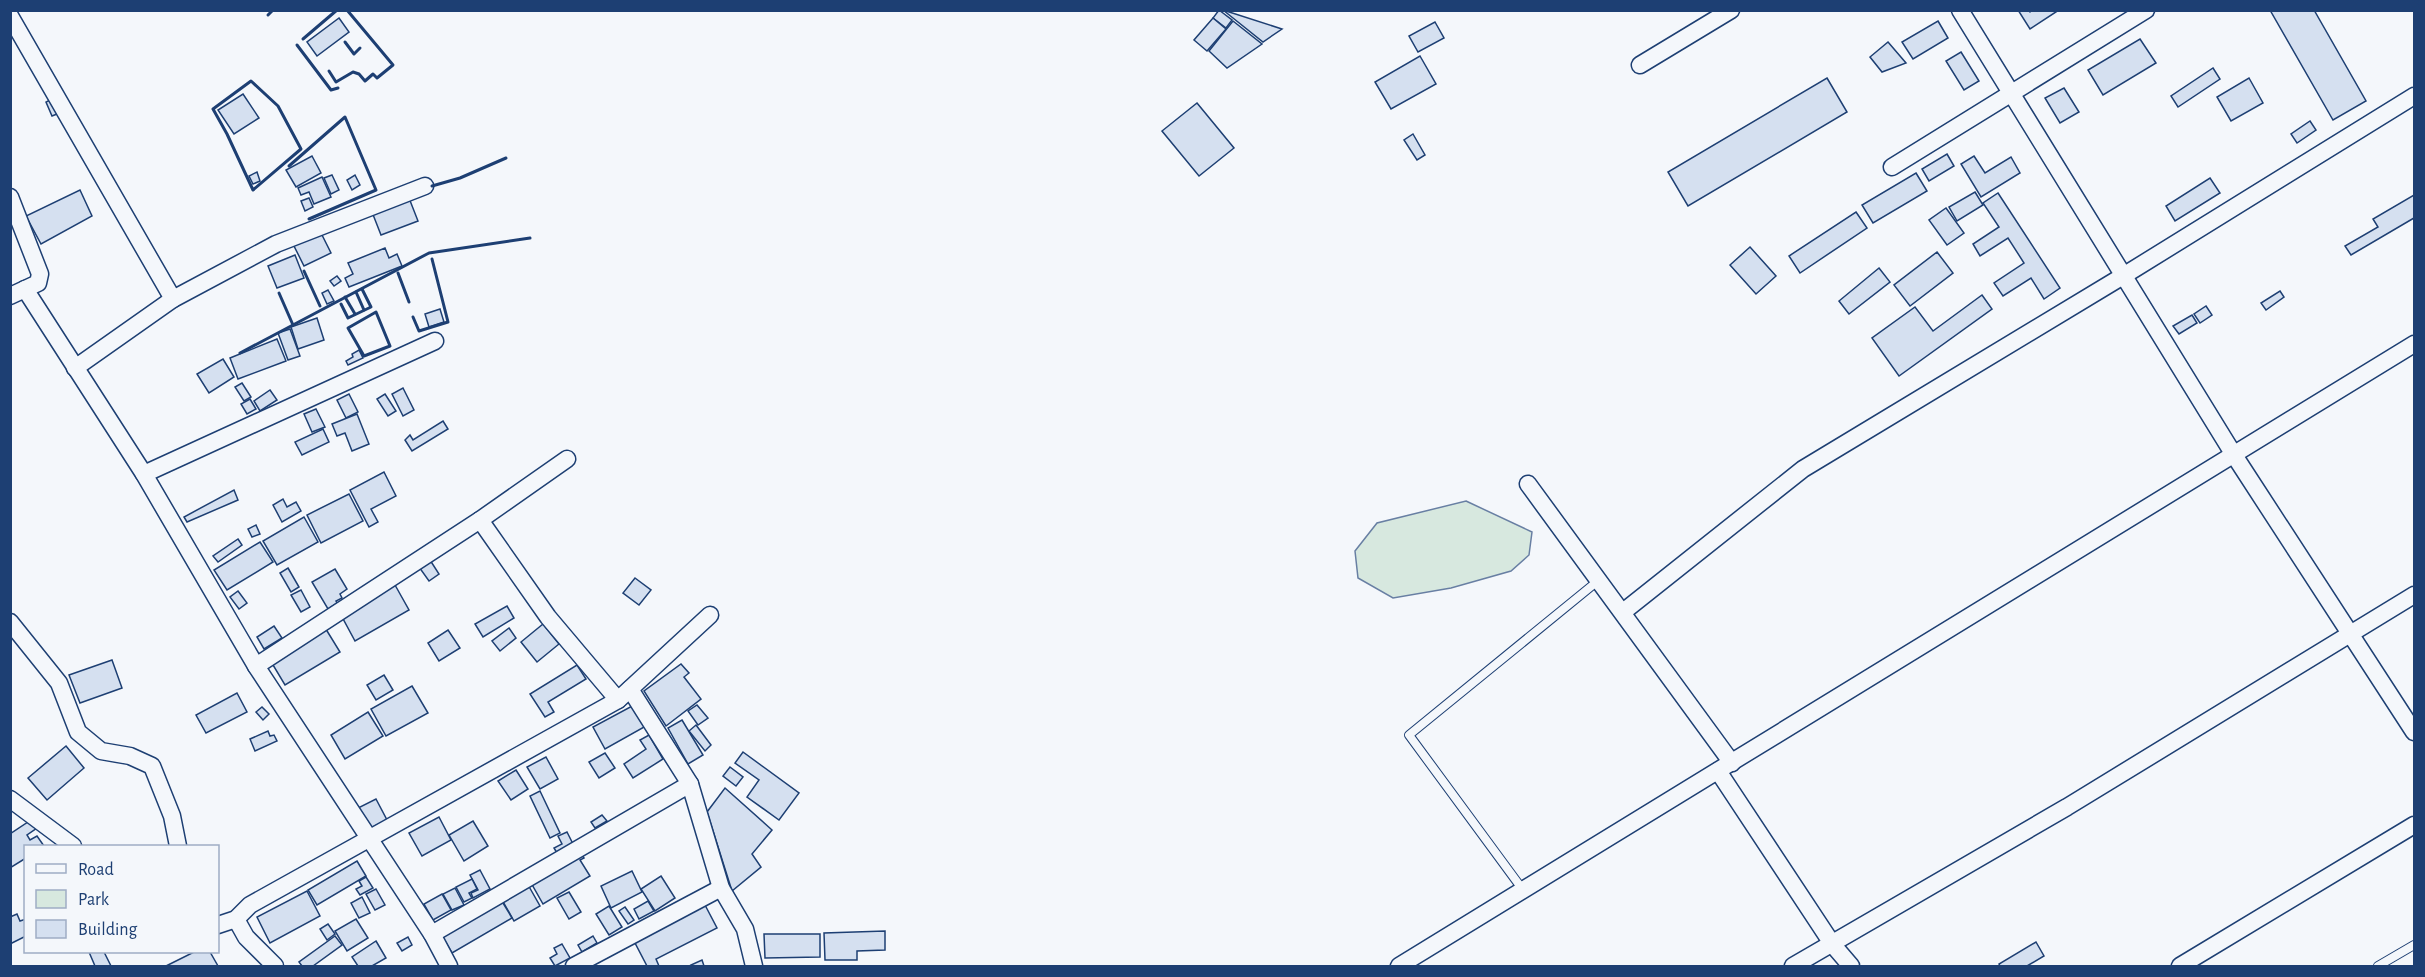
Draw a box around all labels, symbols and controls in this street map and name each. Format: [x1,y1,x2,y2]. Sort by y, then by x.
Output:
legend [24,845,219,953]
text: Road [78,861,114,879]
text: Park [78,891,110,909]
text: Building [78,921,138,939]

